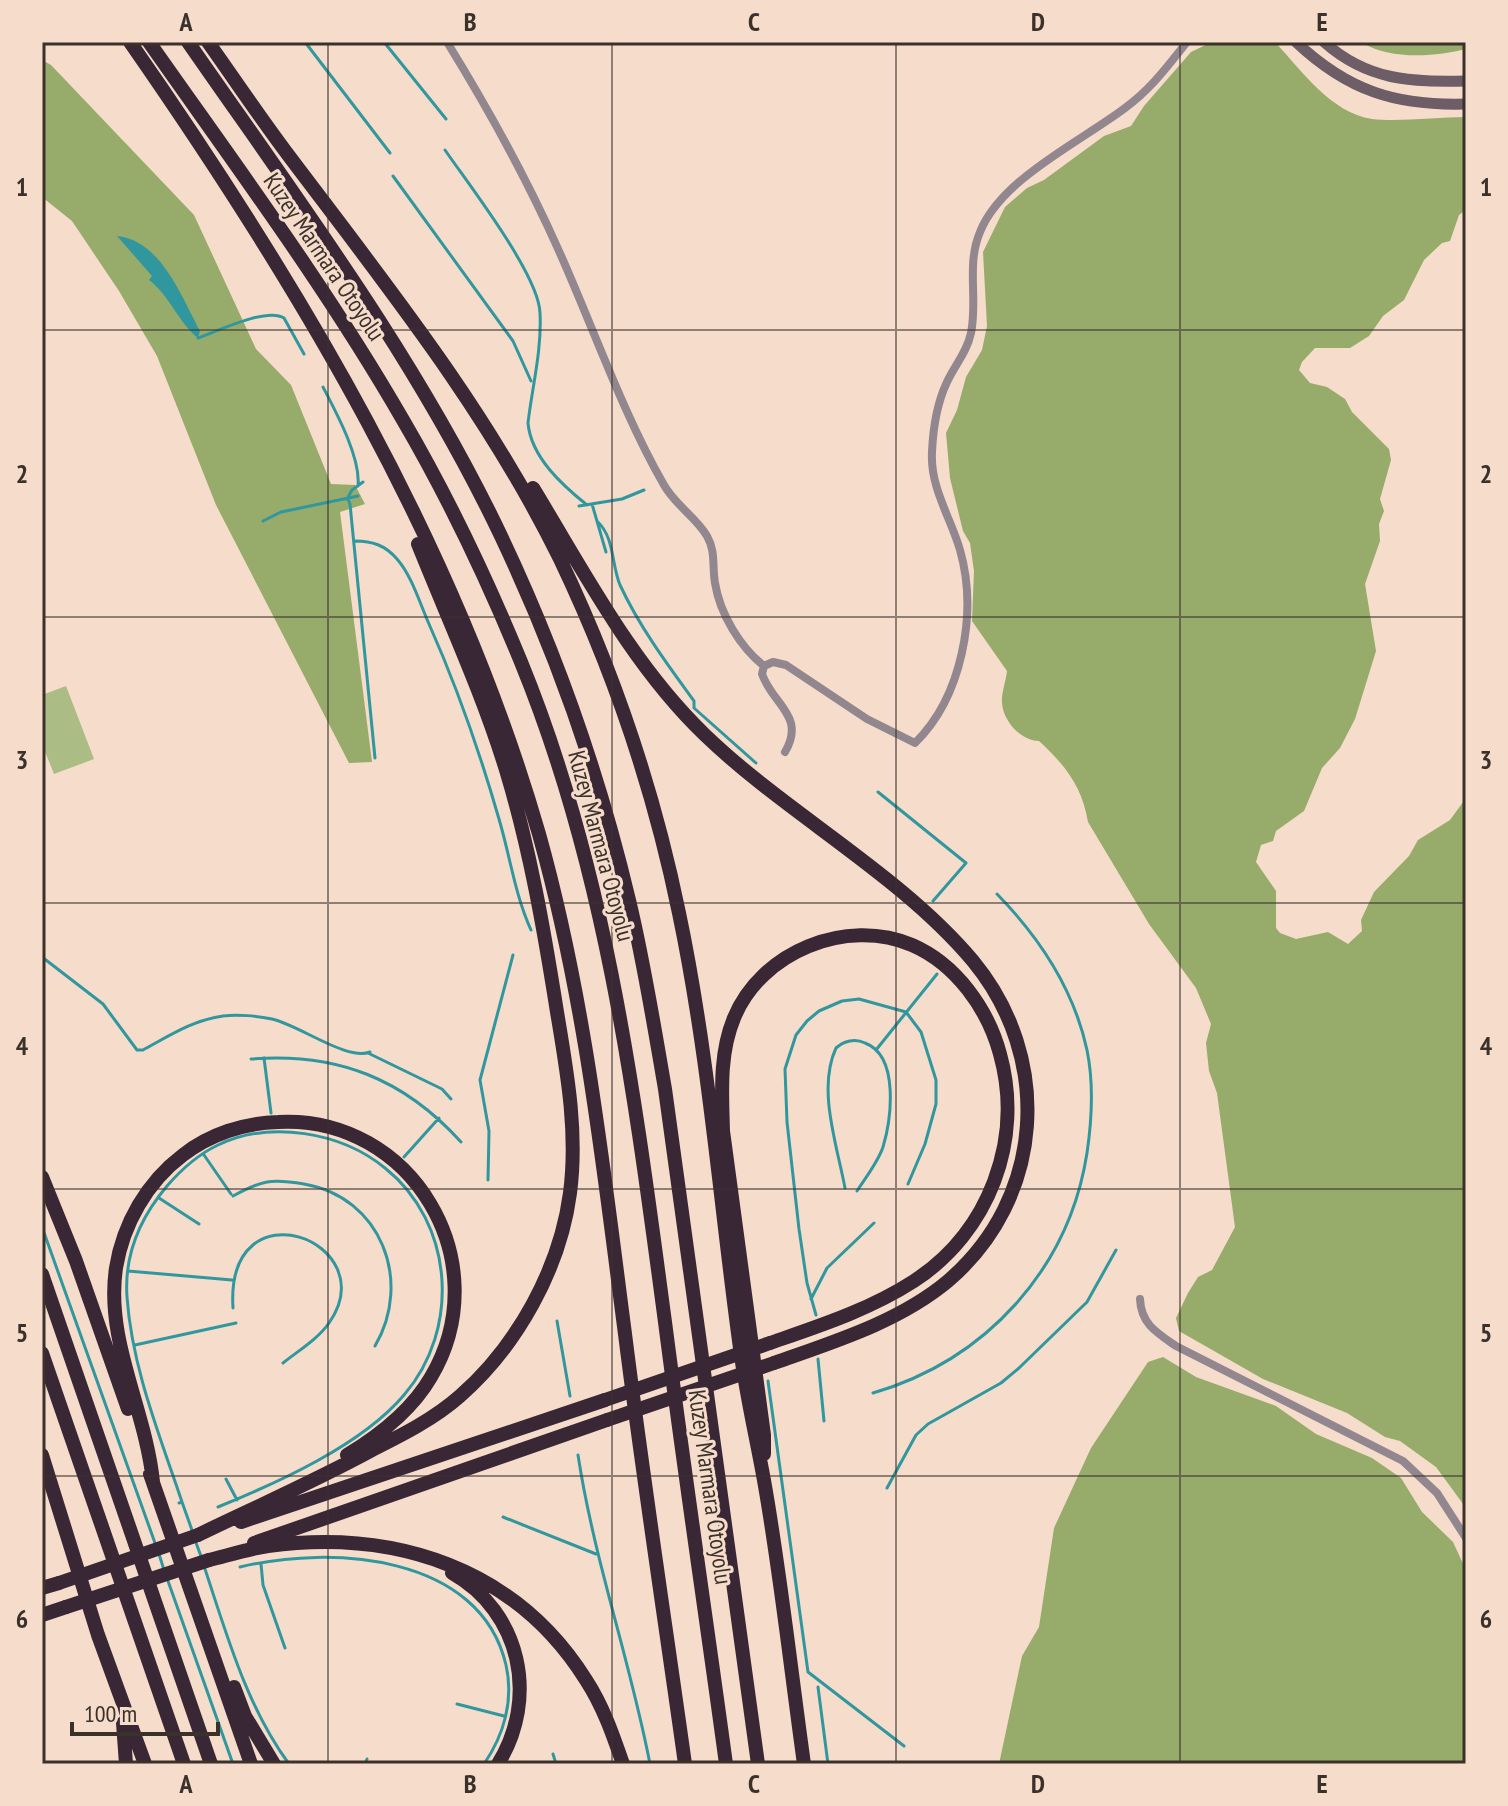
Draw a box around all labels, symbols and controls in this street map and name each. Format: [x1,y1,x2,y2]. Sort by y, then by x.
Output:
text: A [178,5,193,38]
text: B [464,5,477,38]
text: C [748,5,760,38]
text: D [1031,5,1045,38]
text: E [1316,5,1328,38]
street label: Kuzey Marmara Otoyolu [257,167,392,347]
text: 1 [16,170,28,203]
text: 1 [1480,170,1492,203]
text: 2 [16,457,28,490]
text: 2 [1480,457,1492,490]
text: 3 [16,743,28,776]
text: 3 [1480,743,1492,776]
street label: Kuzey Marmara Otoyolu [561,747,642,945]
text: 4 [16,1029,29,1062]
text: 4 [1480,1029,1493,1062]
text: 5 [16,1316,28,1349]
text: 5 [1480,1316,1492,1349]
street label: Kuzey Marmara Otoyolu [682,1388,739,1586]
text: 6 [16,1602,28,1635]
text: 6 [1480,1602,1492,1635]
scale bar [72,1686,218,1736]
text: 100 m [84,1698,137,1729]
text: A [178,1767,193,1800]
text: B [464,1767,477,1800]
text: C [748,1767,760,1800]
text: D [1031,1767,1045,1800]
text: E [1316,1767,1328,1800]

